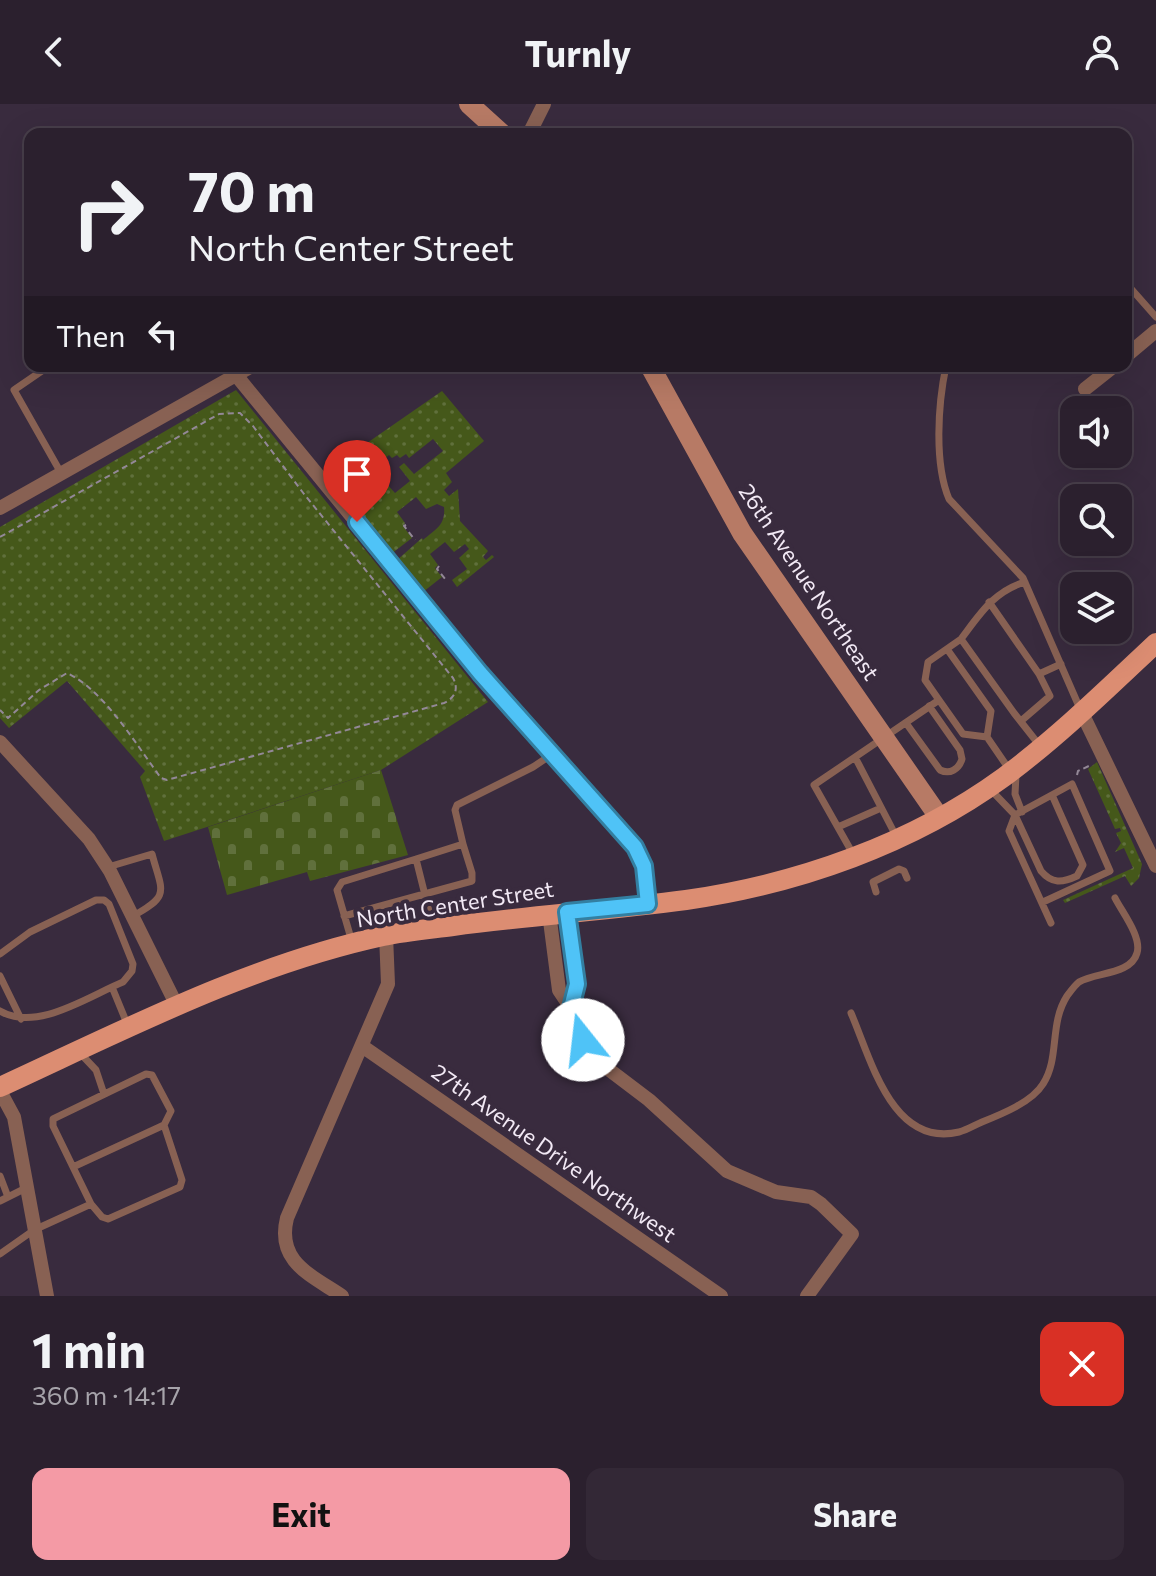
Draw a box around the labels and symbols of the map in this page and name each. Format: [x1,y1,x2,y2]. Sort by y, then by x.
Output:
pin [323,440,391,522]
street label: 26th Avenue Northeast [734,478,885,685]
street label: North Center Street [354,875,555,932]
position arrow [541,998,625,1082]
street label: 27th Avenue Drive Northwest [427,1058,682,1247]

